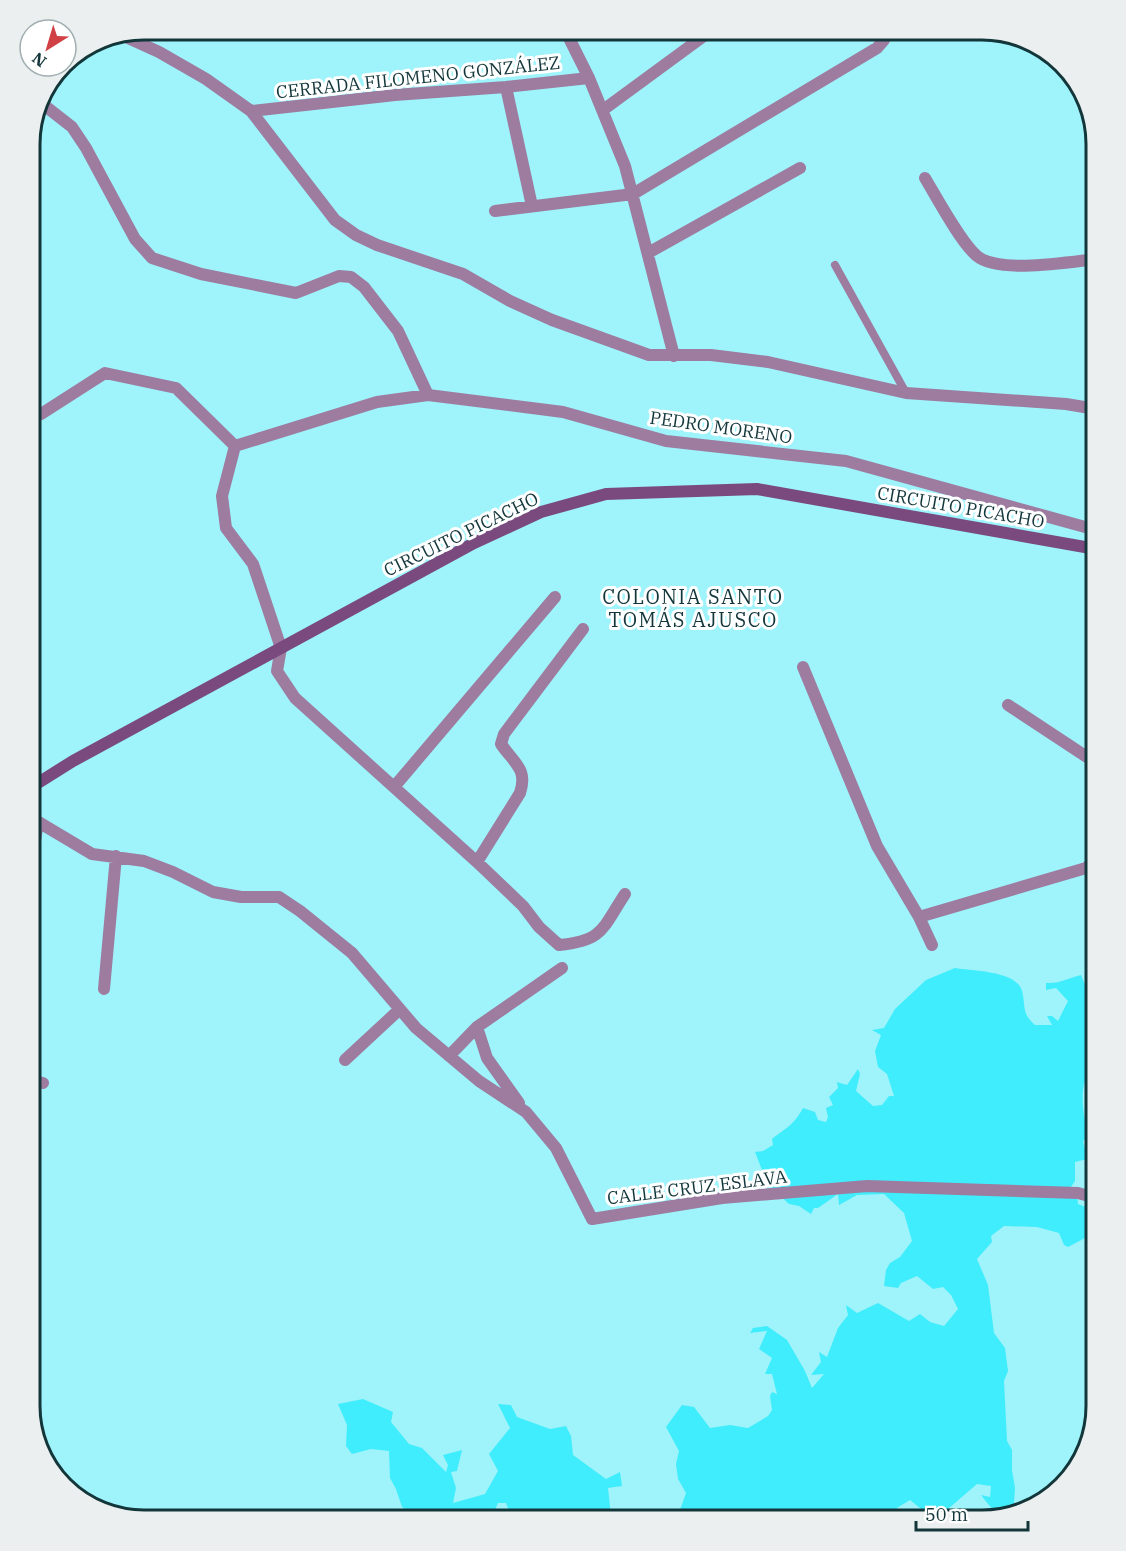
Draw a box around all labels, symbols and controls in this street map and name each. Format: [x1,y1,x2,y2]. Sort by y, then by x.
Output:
north arrow [18,18,78,78]
text: N [28,48,50,72]
street label: CERRADA FILOMENO GONZÁLEZ [275,51,561,103]
street label: PEDRO MORENO [648,406,794,448]
street label: CIRCUITO PICACHO [876,481,1046,533]
street label: CIRCUITO PICACHO [380,487,542,581]
district label: COLONIA SANTO TOMÁS AJUSCO [602,583,784,633]
street label: CALLE CRUZ ESLAVA [606,1164,789,1209]
scale bar [916,1494,1028,1532]
text: 50 m [925,1503,968,1526]

